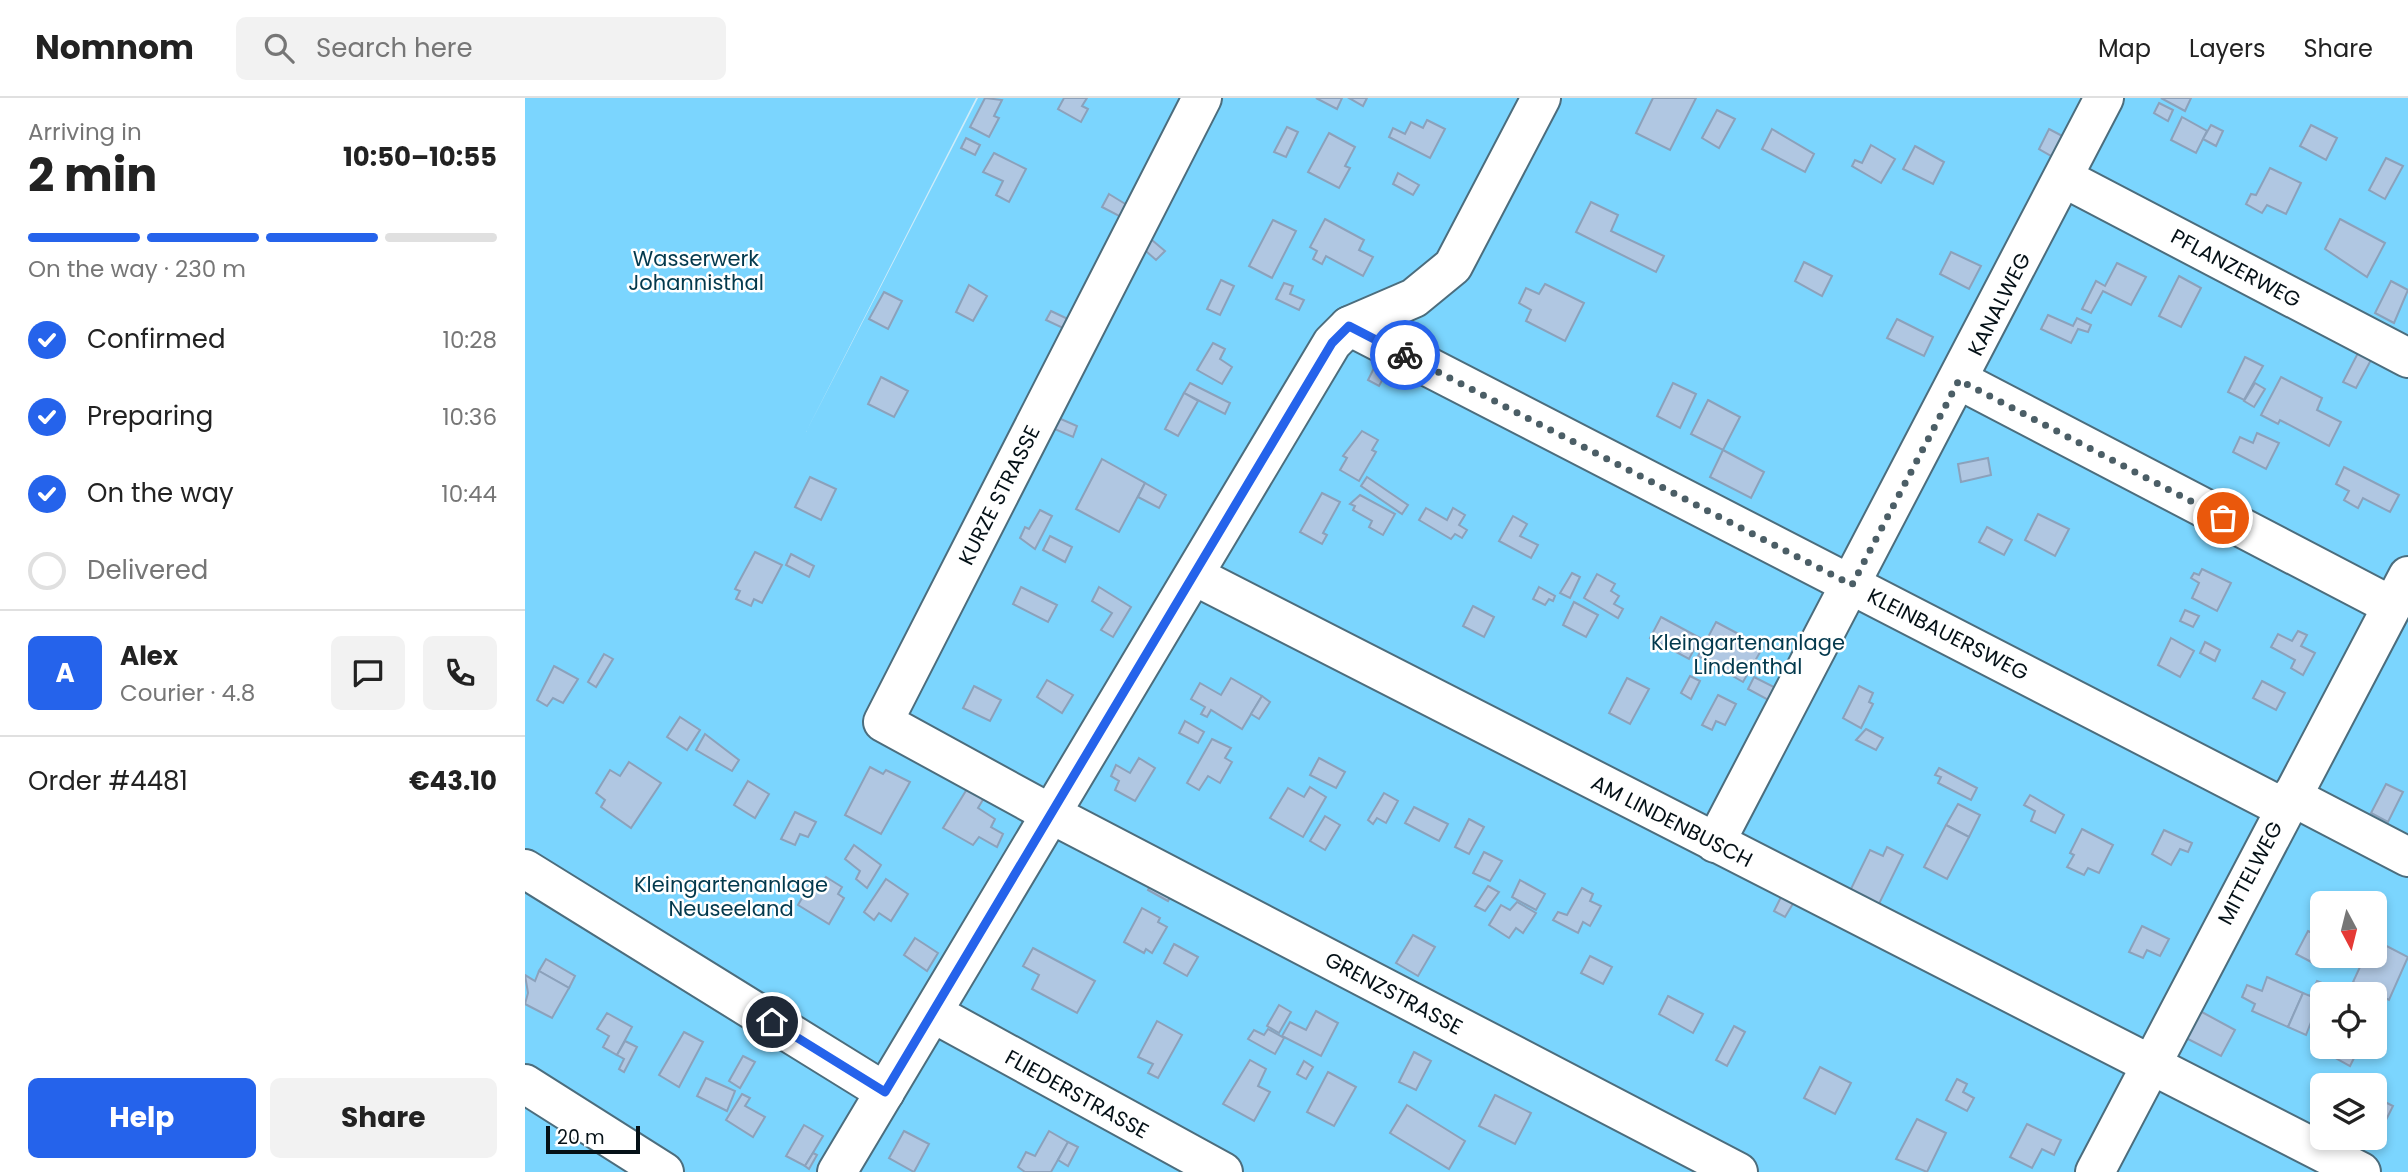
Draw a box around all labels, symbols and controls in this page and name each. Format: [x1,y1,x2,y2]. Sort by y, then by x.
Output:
search box [236,17,726,80]
text: Nomnom [35,24,194,71]
icon: search [260,29,298,67]
text: Search here [316,30,473,66]
text: Map [2098,32,2151,65]
text: Layers [2189,32,2265,65]
text: Share [2303,32,2373,65]
text: Arriving in [28,116,142,148]
text: 10:50–10:55 [343,139,497,175]
text: 2 min [28,143,157,207]
street label: PFLANZERWEG [2166,222,2306,314]
park label: Wasserwerk Johannisthal [628,244,764,297]
street label: KANALWEG [1961,247,2037,361]
text: On the way · 230 m [28,253,246,285]
courier [1370,320,1440,390]
icon: check [28,321,66,359]
text: Confirmed [87,321,225,357]
text: 10:28 [443,324,497,356]
icon: bike [1386,336,1424,374]
icon: check [28,398,66,436]
text: Preparing [87,398,213,434]
text: 10:36 [442,401,497,433]
street label: KURZE STRASSE [951,420,1047,570]
icon: check [28,475,66,513]
text: On the way [87,475,234,511]
text: 10:44 [441,478,497,510]
pin [2193,488,2253,548]
icon: bag [2204,499,2242,537]
text: Delivered [87,552,208,588]
street label: KLEINBAUERSWEG [1863,581,2033,687]
park label: Kleingartenanlage Lindenthal [1651,628,1845,681]
button: chat [331,636,405,710]
button: phone [423,636,497,710]
text: Alex [120,638,178,674]
text: A [55,655,75,691]
text: Courier · 4.8 [120,677,255,709]
text: Order #4481 [28,763,188,799]
text: €43.10 [409,763,497,799]
street label: AM LINDENBUSCH [1586,768,1758,874]
street label: MITTELWEG [2211,816,2289,930]
park label: Kleingartenanlage Neuseeland [634,870,828,923]
north arrow [2310,891,2387,968]
map controls [2310,891,2387,1150]
street label: GRENZSTRASSE [1320,945,1468,1041]
button: locate [2310,982,2387,1059]
pin [742,992,802,1052]
icon: home [753,1003,791,1041]
street label: FLIEDERSTRASSE [1000,1043,1154,1145]
button: layers [2310,1073,2387,1150]
button: Help [28,1078,256,1158]
button: Share [270,1078,497,1158]
scale bar [546,1123,641,1155]
text: 20 m [557,1124,605,1151]

